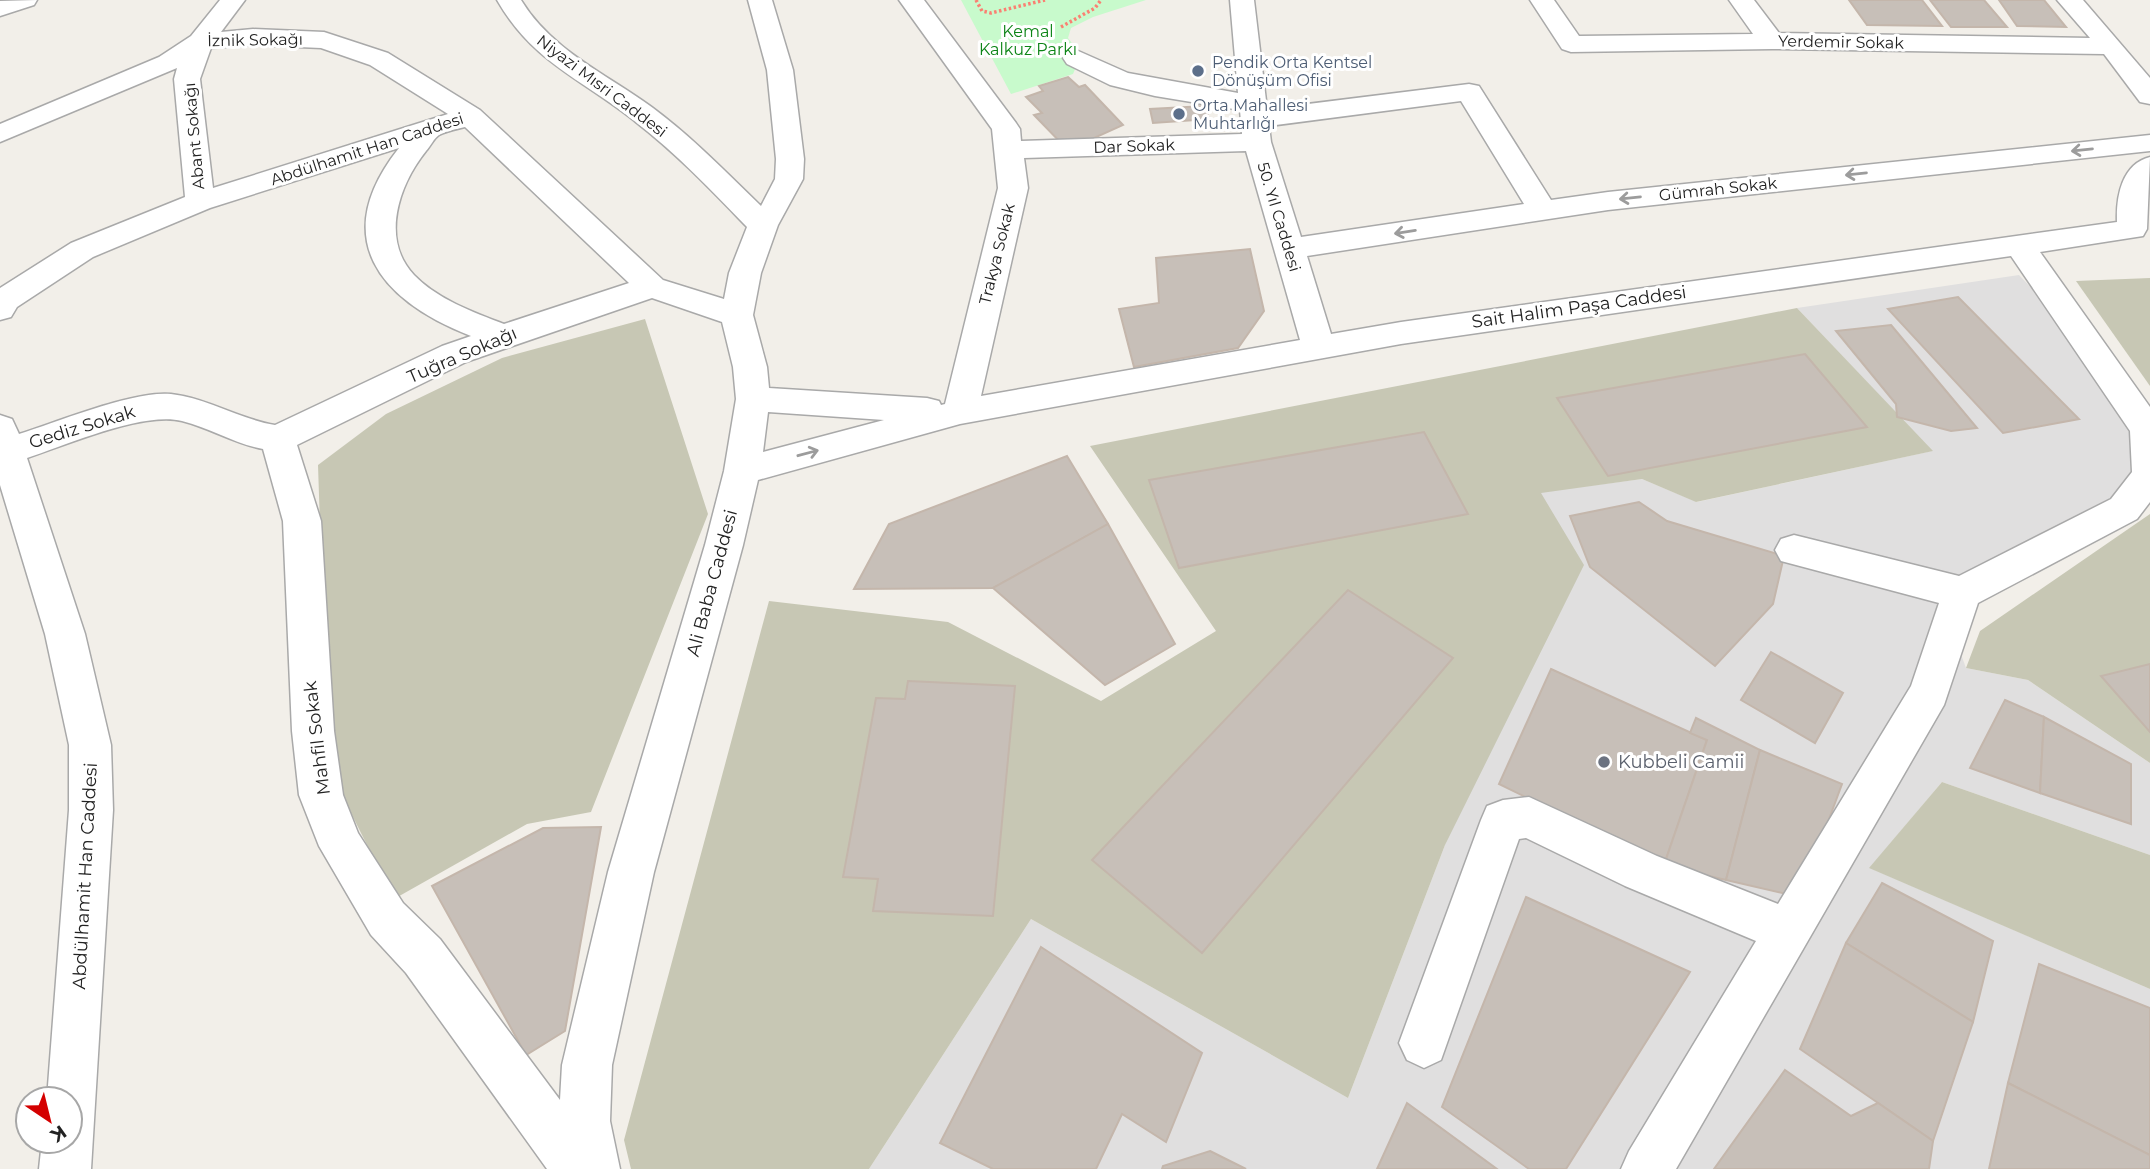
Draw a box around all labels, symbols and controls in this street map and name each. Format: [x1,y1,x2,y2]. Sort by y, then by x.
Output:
park label: Kemal Kalkuz Parkı [979,22,1077,59]
street label: İznik Sokağı [207,30,303,50]
street label: Niyazi Mısri Caddesi [533,31,671,141]
street label: Yerdemir Sokak [1778,31,1904,53]
place label: Pendik Orta Kentsel Dönüşüm Ofisi [1212,53,1372,90]
marker: Pendik Orta Kentsel Dönüşüm Ofisi [1190,63,1206,79]
street label: Abant Sokağı [180,82,208,190]
place label: Orta Mahallesi Muhtarlığı [1193,96,1308,133]
marker: Orta Mahallesi Muhtarlığı [1171,106,1187,122]
street label: Abdülhamit Han Caddesi [268,109,466,189]
street label: Dar Sokak [1093,135,1176,157]
one-way arrow [2071,143,2094,156]
street label: 50. Yıl Caddesi [1253,160,1305,274]
one-way arrow [1845,168,1868,181]
street label: Gümrah Sokak [1658,173,1778,205]
one-way arrow [1619,192,1642,205]
street label: Trakya Sokak [975,201,1019,307]
one-way arrow [1394,226,1417,239]
street label: Sait Halim Paşa Caddesi [1470,281,1688,333]
street label: Tuğra Sokağı [404,322,520,388]
street label: Gediz Sokak [26,400,138,454]
one-way arrow [796,446,819,459]
street label: Ali Baba Caddesi [682,507,742,659]
street label: Mahfil Sokak [299,679,335,796]
place label: Kubbeli Camii [1618,751,1744,773]
marker: Kubbeli Camii [1596,754,1612,770]
street label: Abdülhamit Han Caddesi [68,762,102,990]
north arrow [14,1085,84,1155]
text: K [45,1120,71,1148]

